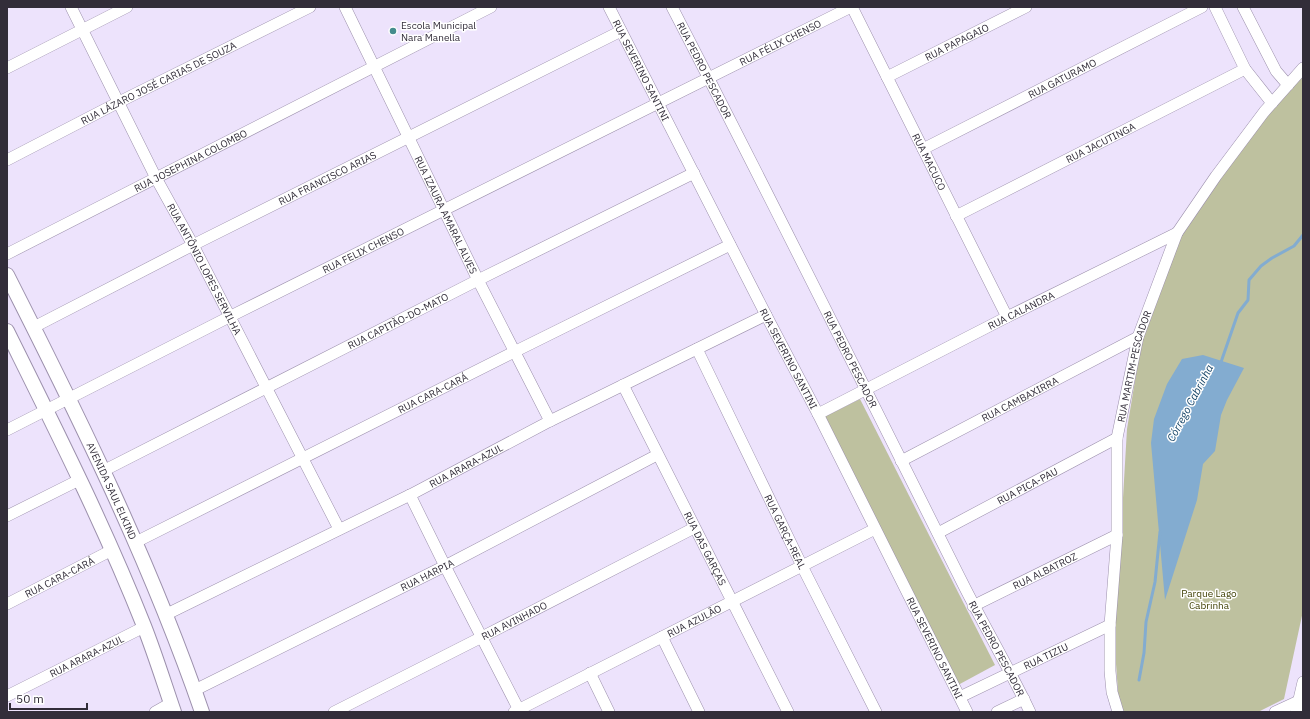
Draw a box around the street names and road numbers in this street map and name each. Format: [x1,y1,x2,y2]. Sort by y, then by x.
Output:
street label: RUA FÉLIX CHENSO [737,17,824,69]
street label: RUA SEVERINO SANTINI [610,18,672,123]
street label: RUA PEDRO PESCADOR [674,20,734,121]
street label: RUA PAPAGAIO [923,21,991,64]
street label: RUA LÁZARO JOSÉ CARIAS DE SOUZA [79,39,239,128]
street label: RUA GATURAMO [1026,56,1099,101]
street label: RUA JACUTINGA [1064,120,1138,166]
street label: RUA JOSEPHINA COLOMBO [132,127,249,195]
street label: RUA MACUCO [909,131,949,193]
street label: RUA FRANCISCO ARIAS [276,148,379,208]
street label: RUA IZAURA AMARAL ALVES [412,154,480,276]
street label: RUA ANTÔNIO LOPES SERVILHA [164,201,244,338]
street label: RUA FELIX CHENSO [320,225,406,276]
street label: RUA CALANDRA [986,288,1057,333]
street label: RUA CAPITÃO-DO-MATO [346,290,451,352]
street label: RUA SEVERINO SANTINI [757,306,820,412]
street label: RUA PEDRO PESCADOR [821,309,880,410]
street label: RUA MARTIM-PESCADOR [1114,309,1154,423]
street label: RUA CARA-CARÁ [396,370,471,416]
street label: RUA CAMBAXIRRA [979,374,1061,425]
street label: AVENIDA SAUL ELKIND [84,440,139,542]
street label: RUA ARARA-AZUL [427,441,505,491]
street label: RUA PICA-PAU [995,465,1060,508]
street label: RUA GARÇA-REAL [761,492,809,572]
street label: RUA DAS GARÇAS [681,509,729,588]
street label: RUA ALBATROZ [1011,550,1079,592]
street label: RUA CARA-CARÁ [23,554,97,601]
street label: RUA HARPIA [398,556,457,594]
street label: RUA SEVERINO SANTINI [904,595,965,701]
street label: RUA AVINHADO [479,599,549,643]
street label: RUA PEDRO PESCADOR [966,599,1027,699]
street label: RUA AZULÃO [665,602,724,640]
street label: RUA ARARA-AZUL [47,632,126,681]
street label: RUA TIZIU [1021,640,1070,673]

